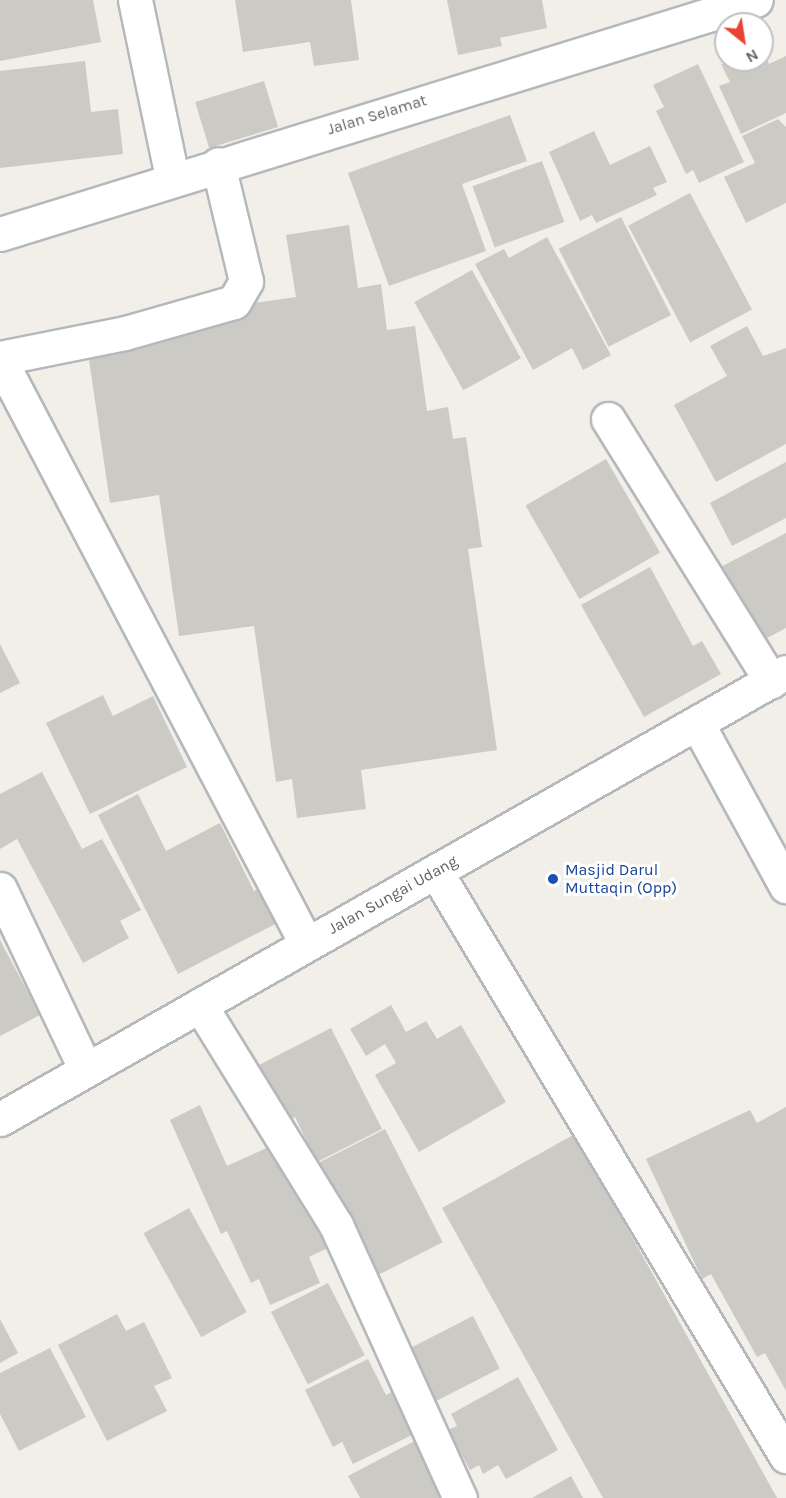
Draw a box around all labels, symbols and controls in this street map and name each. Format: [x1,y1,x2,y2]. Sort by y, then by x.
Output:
north arrow [714,12,774,72]
text: N [743,45,762,67]
street label: Jalan Selamat [325,91,429,139]
street label: Jalan Sungai Udang [325,851,461,939]
place label: Masjid Darul Muttaqin (Opp) [565,860,677,898]
marker: Masjid Darul Muttaqin (Opp) [546,872,560,886]

